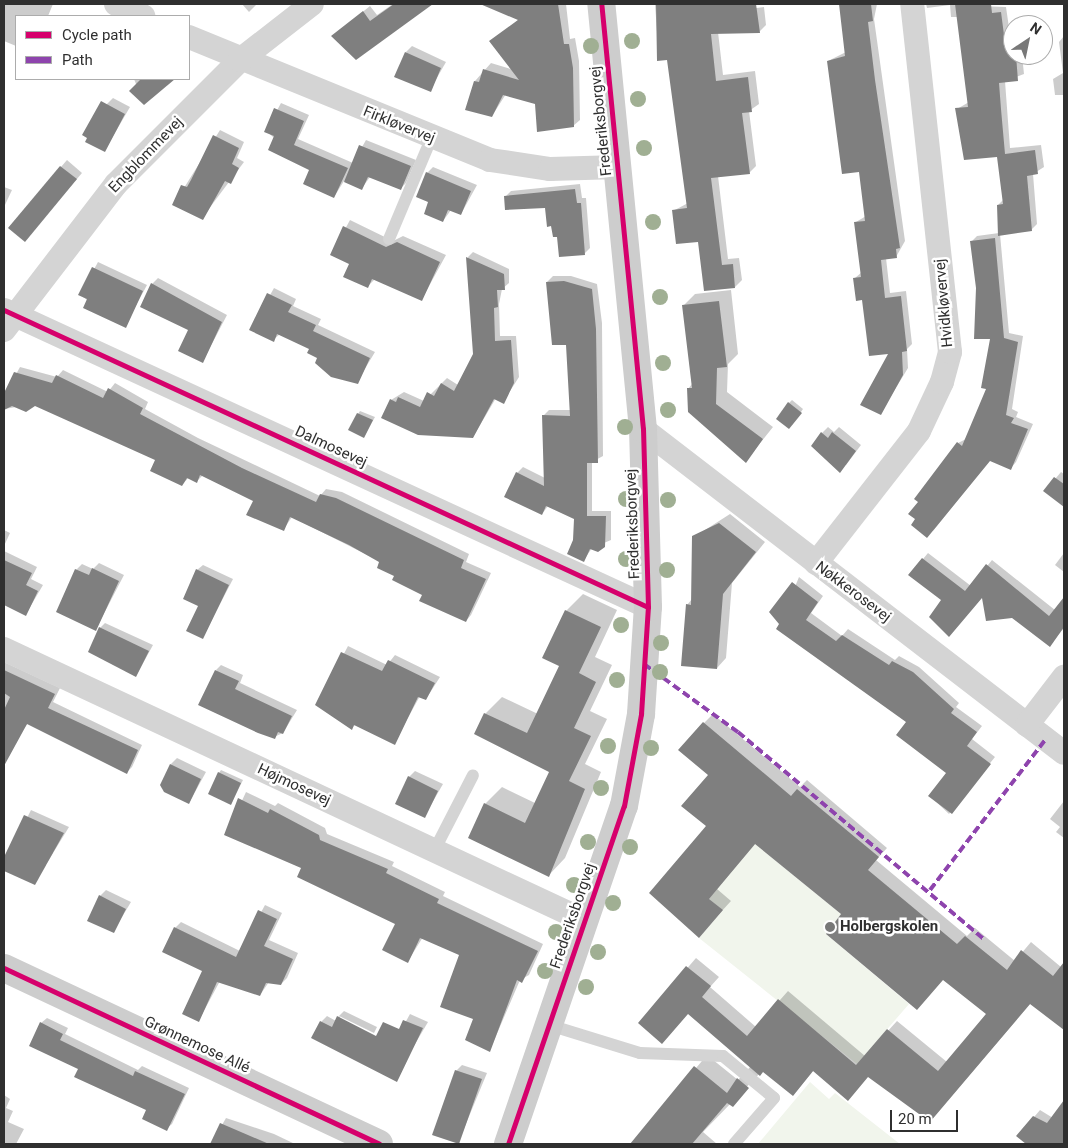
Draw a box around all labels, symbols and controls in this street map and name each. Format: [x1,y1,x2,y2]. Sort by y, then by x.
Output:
legend [15,15,190,80]
north arrow [1003,15,1053,65]
text: N [1027,19,1044,38]
text: Cycle path [62,26,132,44]
text: Path [62,51,93,69]
street label: Frederiksborgvej [586,65,616,177]
street label: Firkløvervej [360,102,438,148]
street label: Engblommevej [105,113,187,197]
street label: Hvidkløvervej [931,258,957,348]
street label: Dalmosevej [292,422,370,472]
street label: Frederiksborgvej [622,468,644,580]
street label: Nøkkerosevej [812,558,894,626]
street label: Højmosevej [254,760,334,810]
street label: Frederiksborgvej [546,861,600,971]
place label: Holbergskolen [840,918,938,936]
marker: Holbergskolen [824,921,836,933]
street label: Grønnemose Allé [141,1013,253,1077]
scale bar [893,1100,960,1132]
text: 20 m [898,1110,932,1128]

